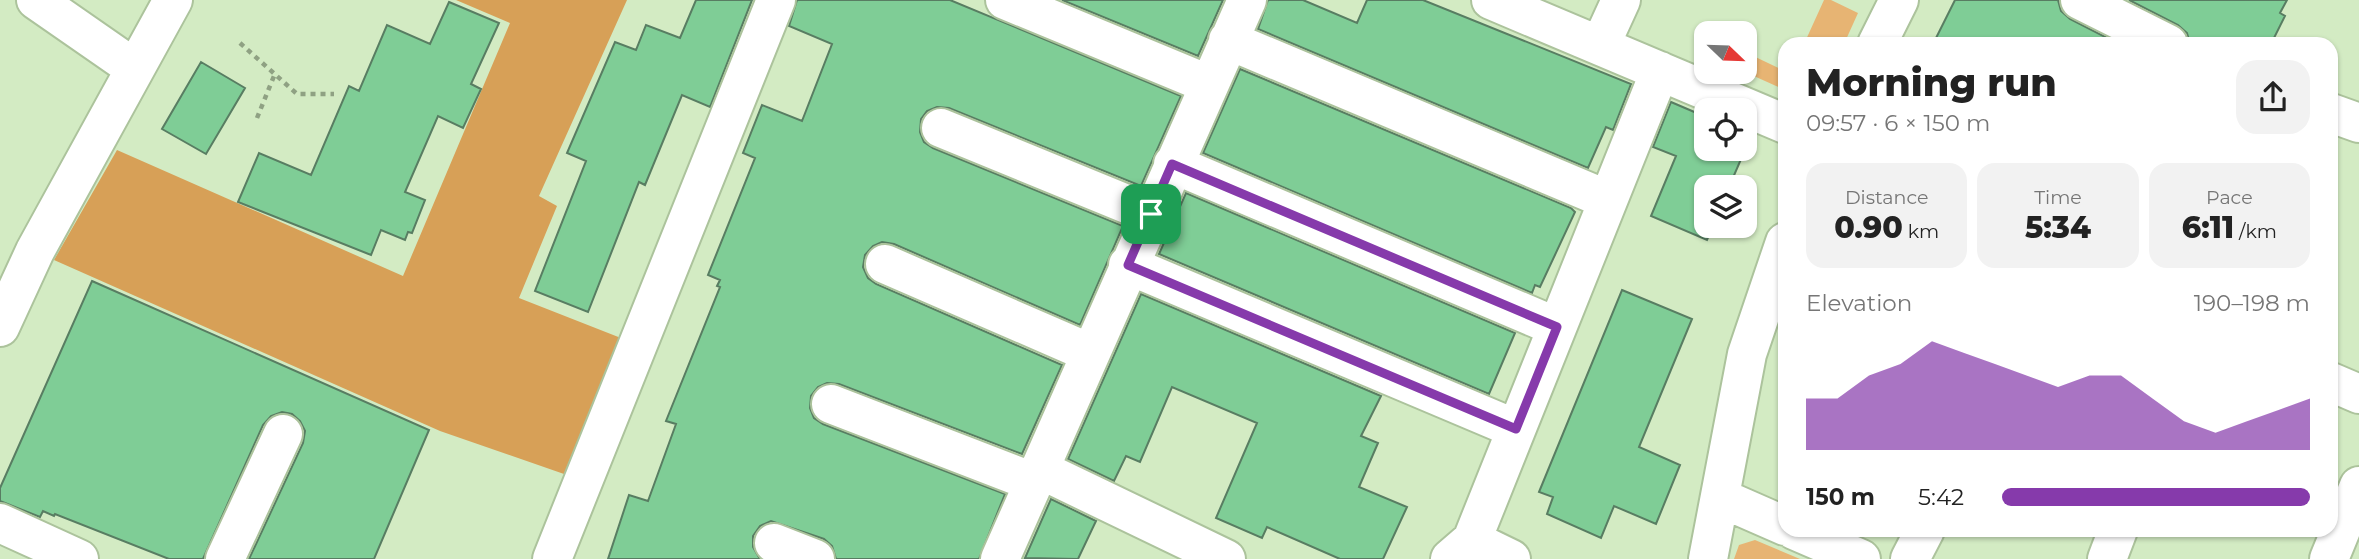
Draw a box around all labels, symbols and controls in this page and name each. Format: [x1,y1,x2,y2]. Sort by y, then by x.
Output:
north arrow [1694,21,1757,84]
map controls [1694,21,1757,238]
text: Morning run [1806,59,2057,106]
button: share [2236,60,2310,134]
button: locate [1694,98,1757,161]
text: 09:57 · 6 × 150 m [1806,109,1990,137]
button: layers [1694,175,1757,238]
pin [1121,184,1181,244]
text: Distance [1845,186,1928,209]
text: Time [2034,186,2082,209]
text: Pace [2206,186,2253,209]
icon: arrive [1132,195,1170,233]
text: 0.90 [1834,209,1903,246]
text: 5:34 [2025,209,2091,246]
text: 6:11 [2182,209,2234,246]
text: km [1903,220,1939,243]
text: /km [2234,220,2277,243]
text: Elevation [1806,289,1912,317]
text: 190–198 m [2194,289,2310,317]
text: 150 m [1806,483,1875,511]
text: 5:42 [1918,483,1964,511]

